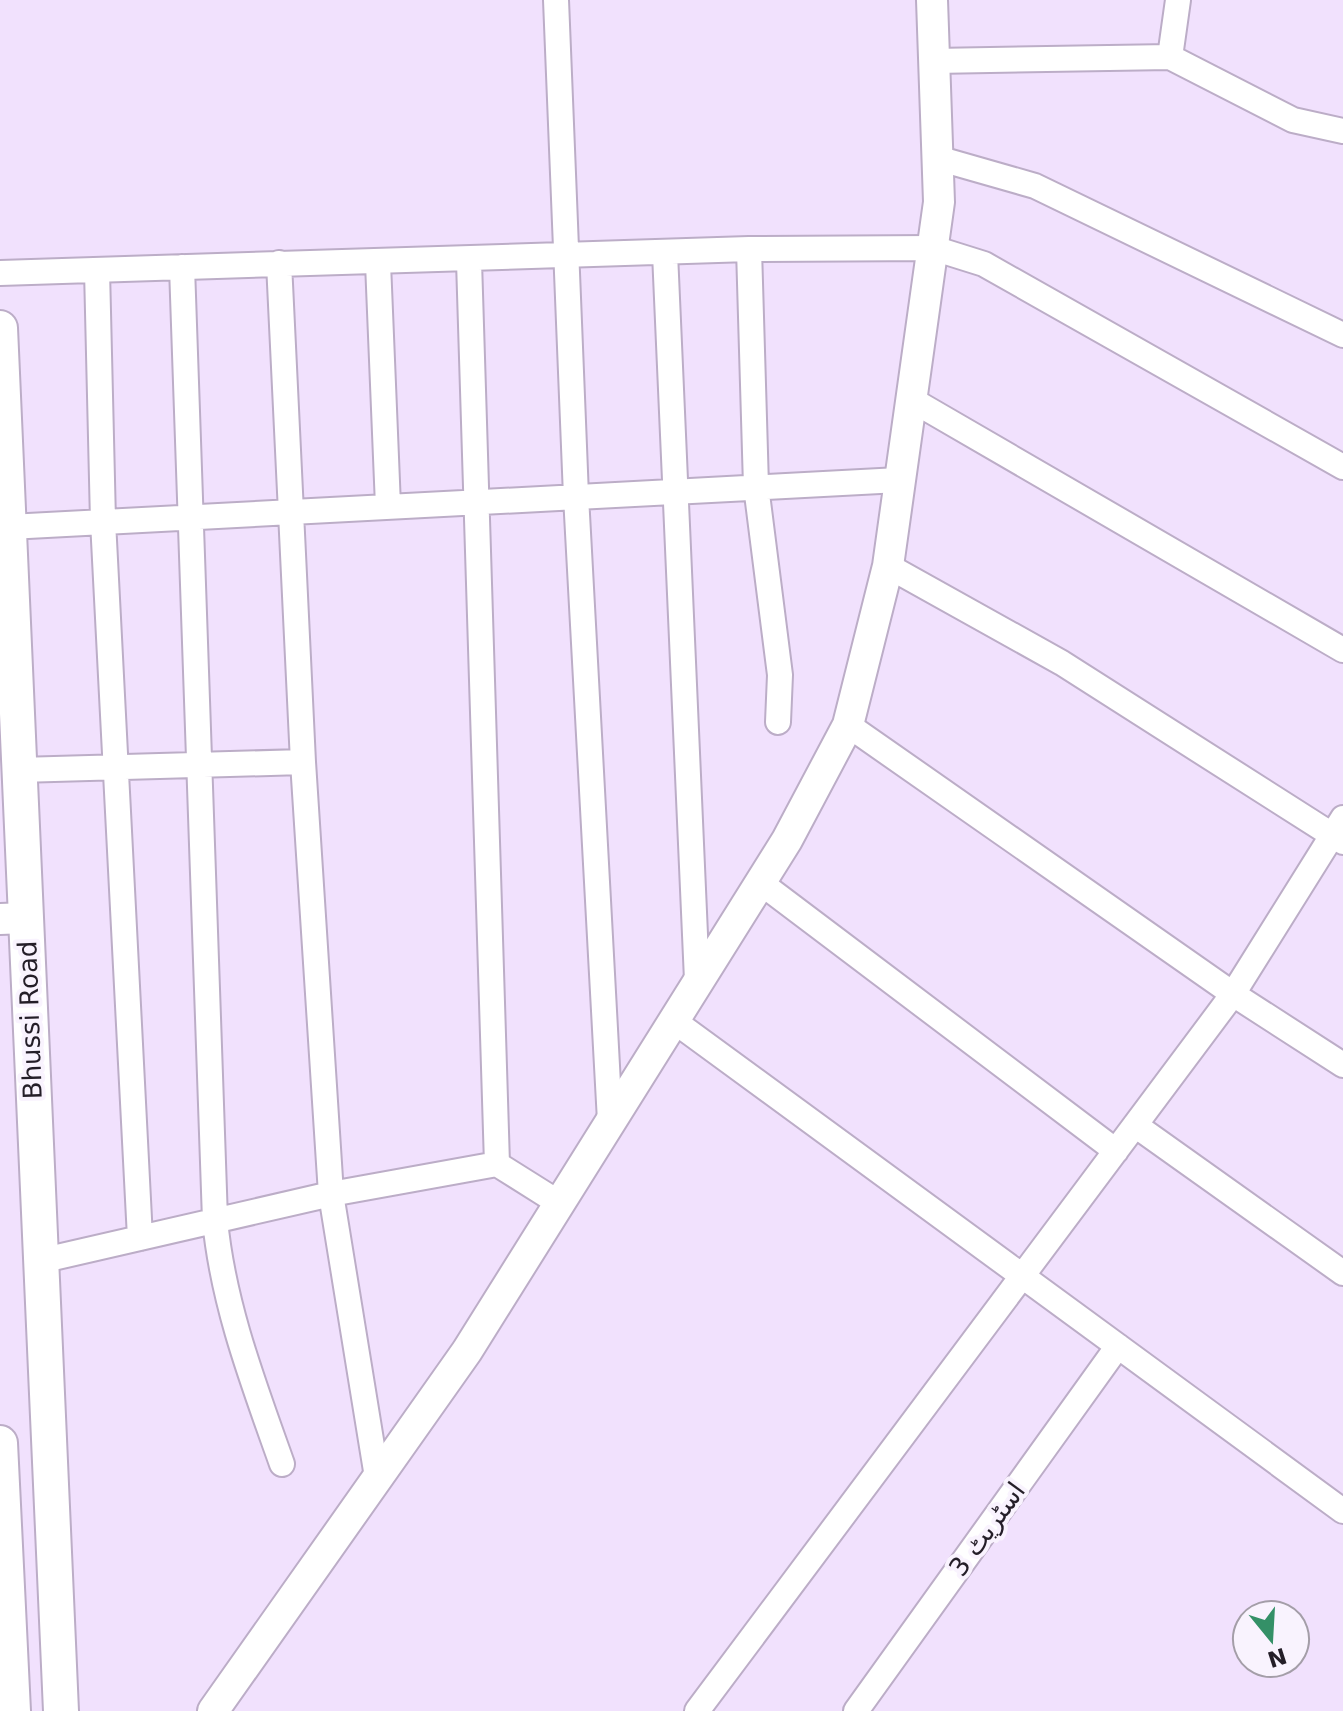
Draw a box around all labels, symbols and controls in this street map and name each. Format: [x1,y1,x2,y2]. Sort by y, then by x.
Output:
street label: Bhussi Road [12,940,48,1100]
street label: اسٹریٹ 3 [943,1476,1032,1582]
north arrow [1231,1599,1311,1679]
text: N [1264,1643,1290,1672]

